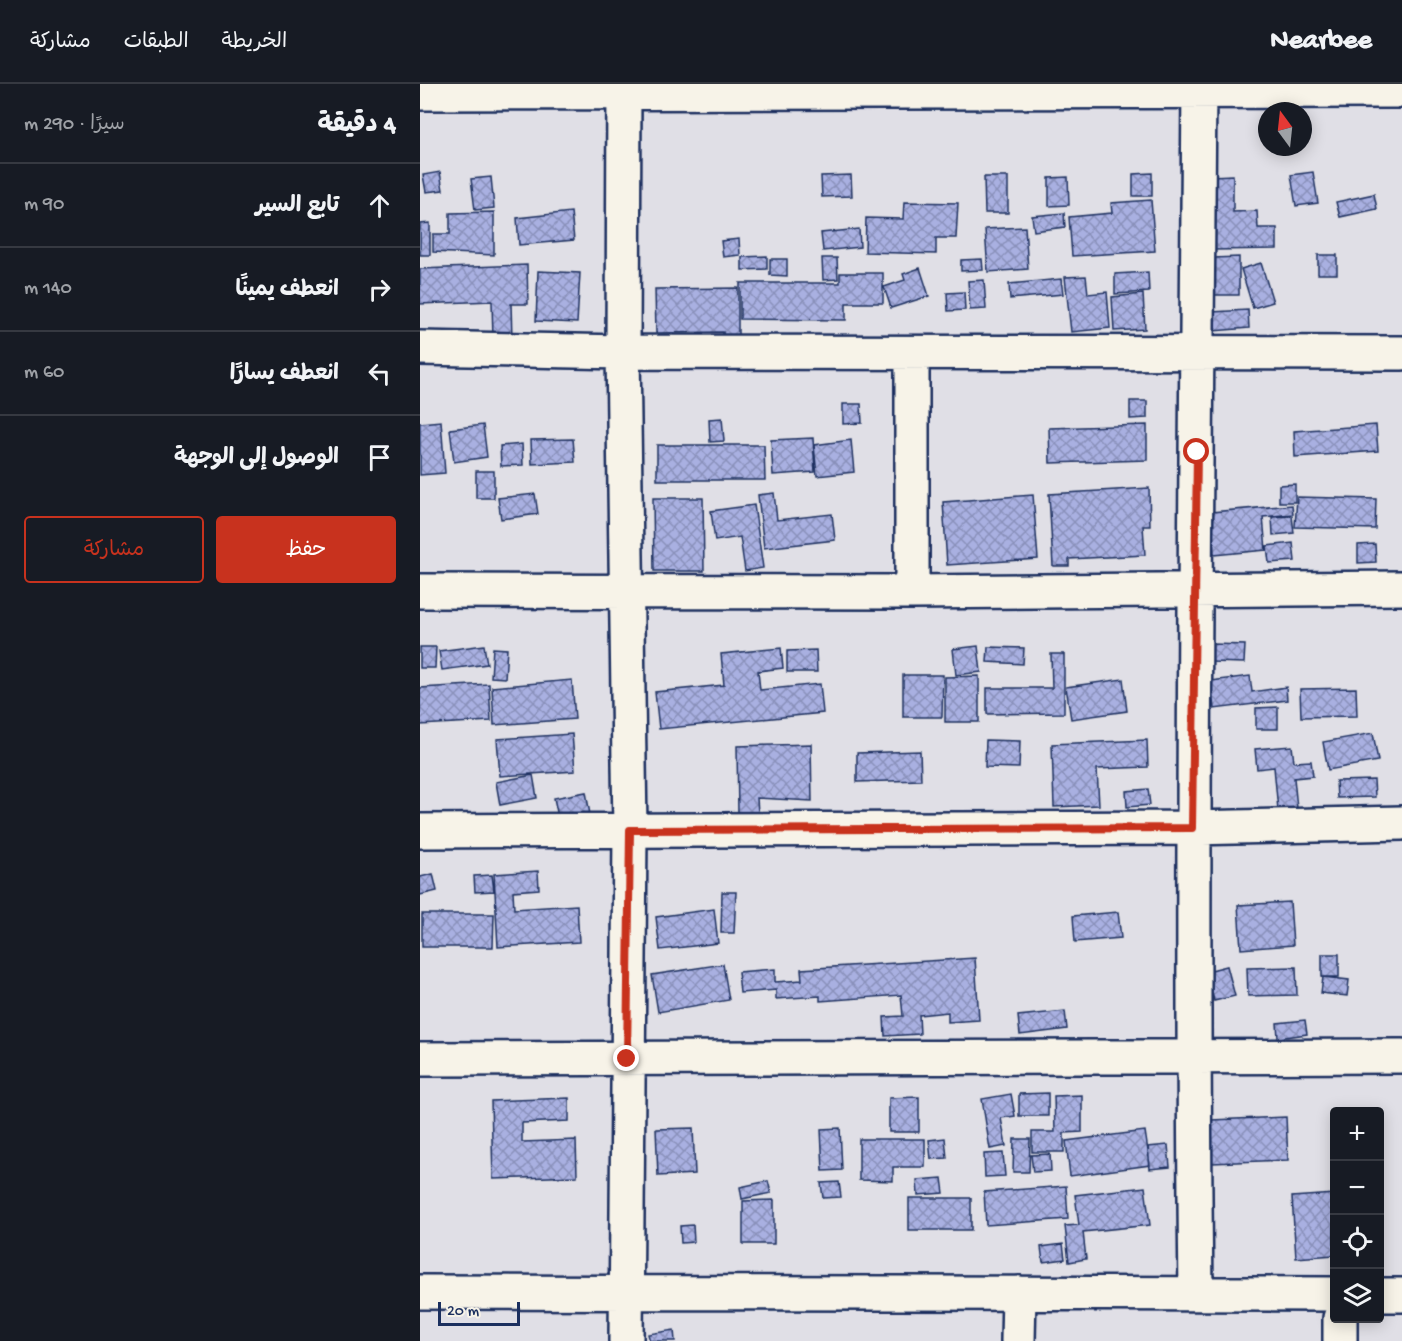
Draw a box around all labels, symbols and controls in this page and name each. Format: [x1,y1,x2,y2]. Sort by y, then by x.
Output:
text: Nearbee [1270,25,1372,58]
text: مشاركة [30,31,91,56]
text: الطبقات [124,31,189,56]
text: الخريطة [222,31,287,56]
north arrow [1258,102,1312,156]
text: 4 دقيقة [318,111,396,142]
text: سيرًا · 290 m [24,114,125,137]
icon: ahead [363,189,396,222]
text: 90 m [24,194,64,217]
text: تابع السير [255,194,339,220]
icon: right [363,273,396,306]
text: 140 m [24,278,72,301]
text: انعطف يمينًا [236,278,339,304]
icon: left [363,357,396,390]
text: 60 m [24,362,64,385]
text: انعطف يسارًا [230,362,339,388]
route start [1183,438,1209,464]
icon: arrive [363,441,396,474]
text: الوصول إلى الوجهة [174,446,339,472]
button: مشاركة [24,516,204,583]
button: حفظ [216,516,396,583]
route end [613,1045,639,1071]
map controls [1330,1107,1384,1323]
button: + [1330,1107,1384,1161]
button: − [1330,1161,1384,1215]
button: locate [1330,1215,1384,1269]
button: layers [1330,1269,1384,1323]
scale bar [438,1299,520,1326]
text: 20 m [447,1303,479,1322]

